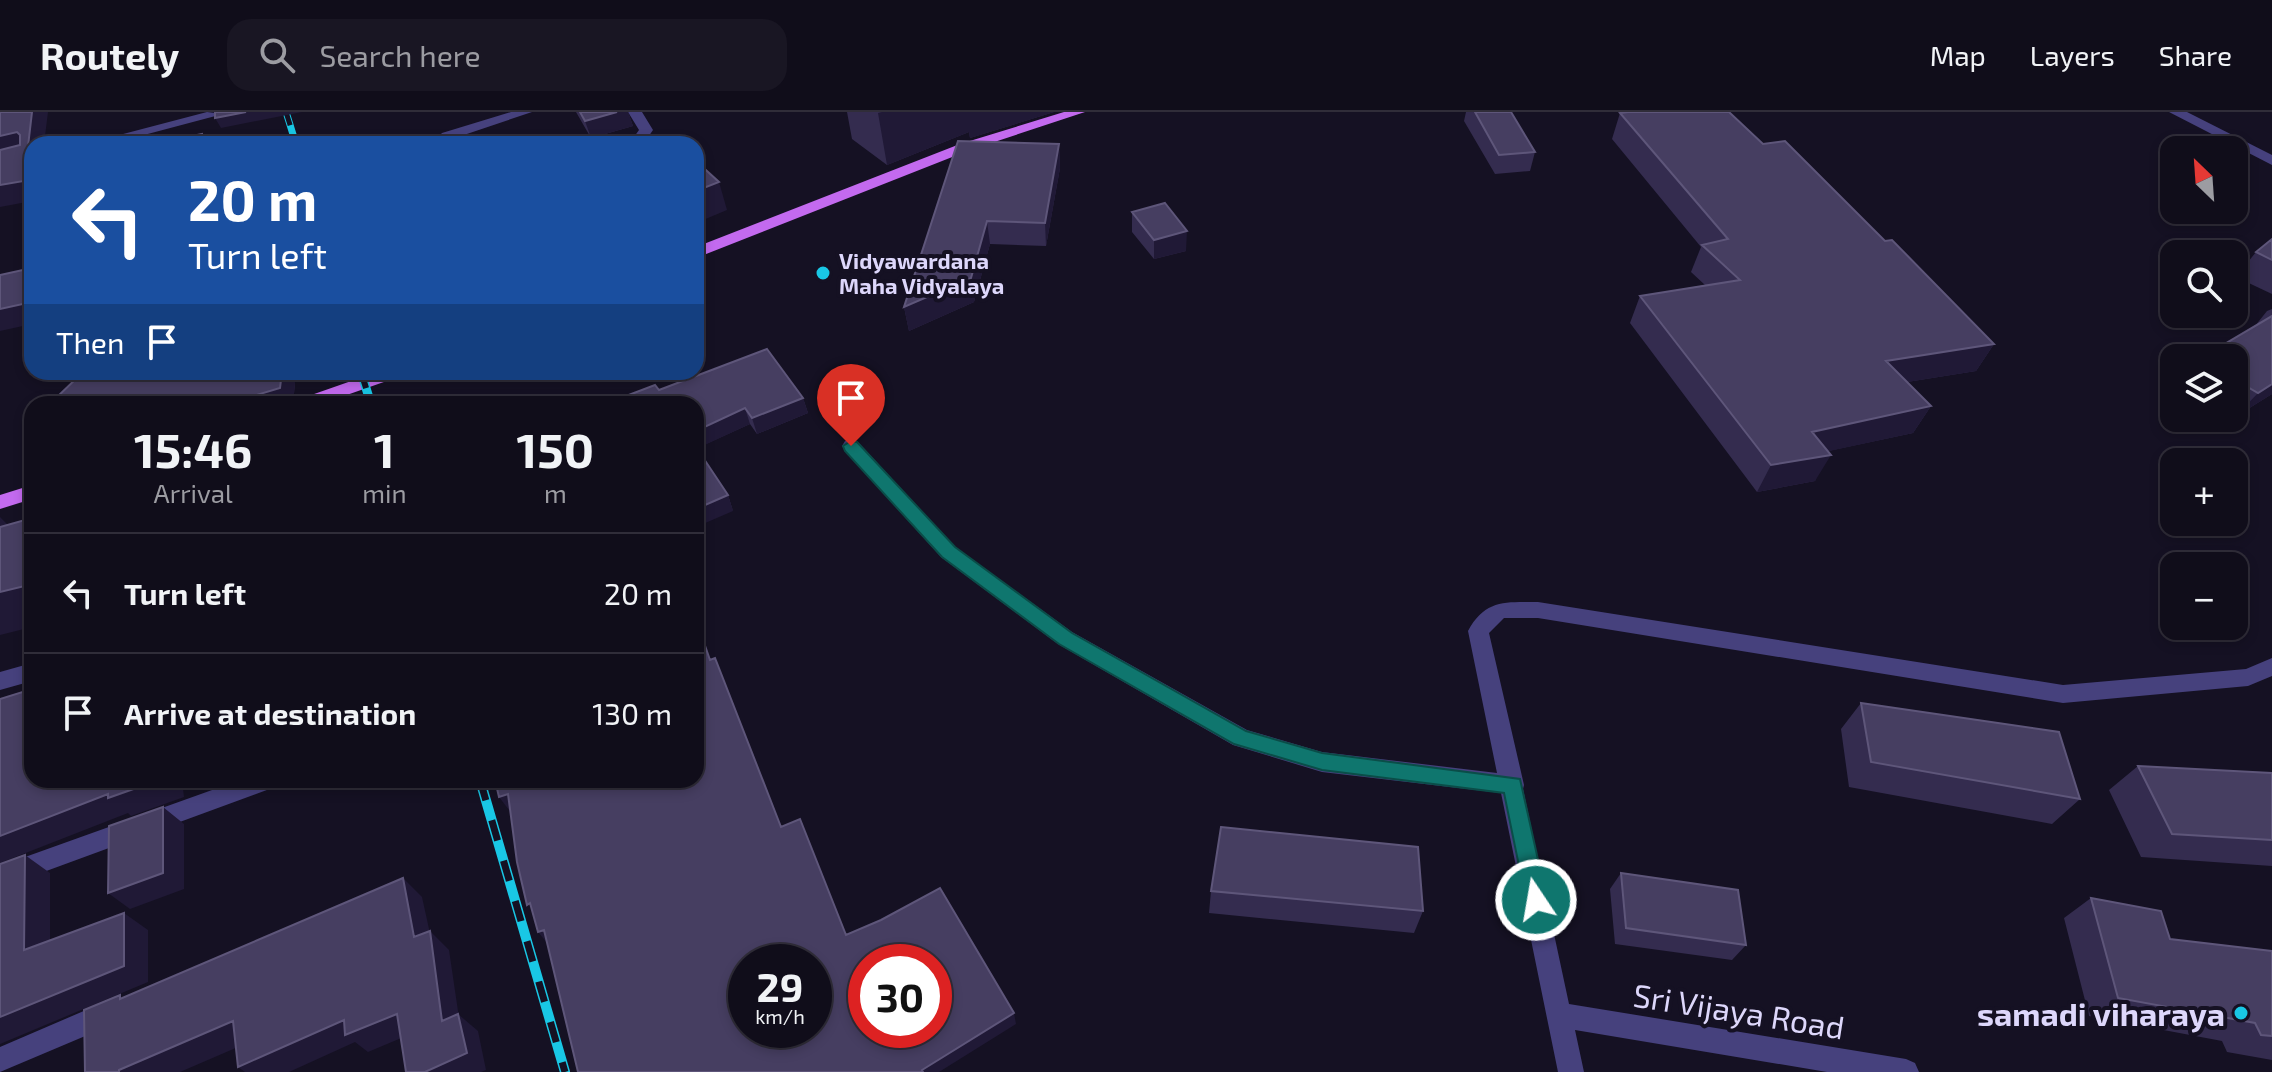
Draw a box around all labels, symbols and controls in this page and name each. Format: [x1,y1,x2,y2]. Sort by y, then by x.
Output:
search box [227,19,787,91]
text: Routely [40,32,179,78]
icon: search [255,33,299,77]
text: Search here [319,37,481,73]
text: Map [1930,38,1986,72]
text: Layers [2030,38,2115,72]
text: Share [2159,38,2232,72]
north arrow [2160,136,2248,224]
map controls [2160,136,2248,640]
text: 20 m [188,165,317,232]
icon: left [56,168,160,272]
text: Turn left [188,233,327,276]
button: search [2160,240,2248,328]
place label: Vidyawardana Maha Vidyalaya [839,247,1004,299]
marker: Vidyawardana Maha Vidyalaya [814,264,832,282]
icon: arrive [140,320,184,364]
text: Then [56,324,124,360]
button: layers [2160,344,2248,432]
pin [817,364,885,446]
icon: arrive [829,376,873,420]
text: 15:46 [134,420,252,478]
text: 1 [374,420,395,478]
text: 150 [517,420,594,478]
button: + [2160,448,2248,536]
text: Arrival [154,477,233,508]
text: min [362,477,407,508]
text: m [544,477,567,508]
button: − [2160,552,2248,640]
icon: left [56,571,100,615]
text: Turn left [124,575,246,611]
text: 20 m [604,575,672,611]
icon: arrive [56,691,100,735]
text: Arrive at destination [124,695,416,731]
text: 130 m [592,695,672,731]
position arrow [1494,858,1578,942]
speed limit sign: 30 [848,944,952,1048]
text: 29 [757,962,803,1010]
street label: Sri Vijaya Road [1631,975,1847,1046]
place label: samadi viharaya [1977,994,2225,1033]
text: km/h [755,1004,805,1028]
marker: samadi viharaya [2232,1004,2250,1022]

